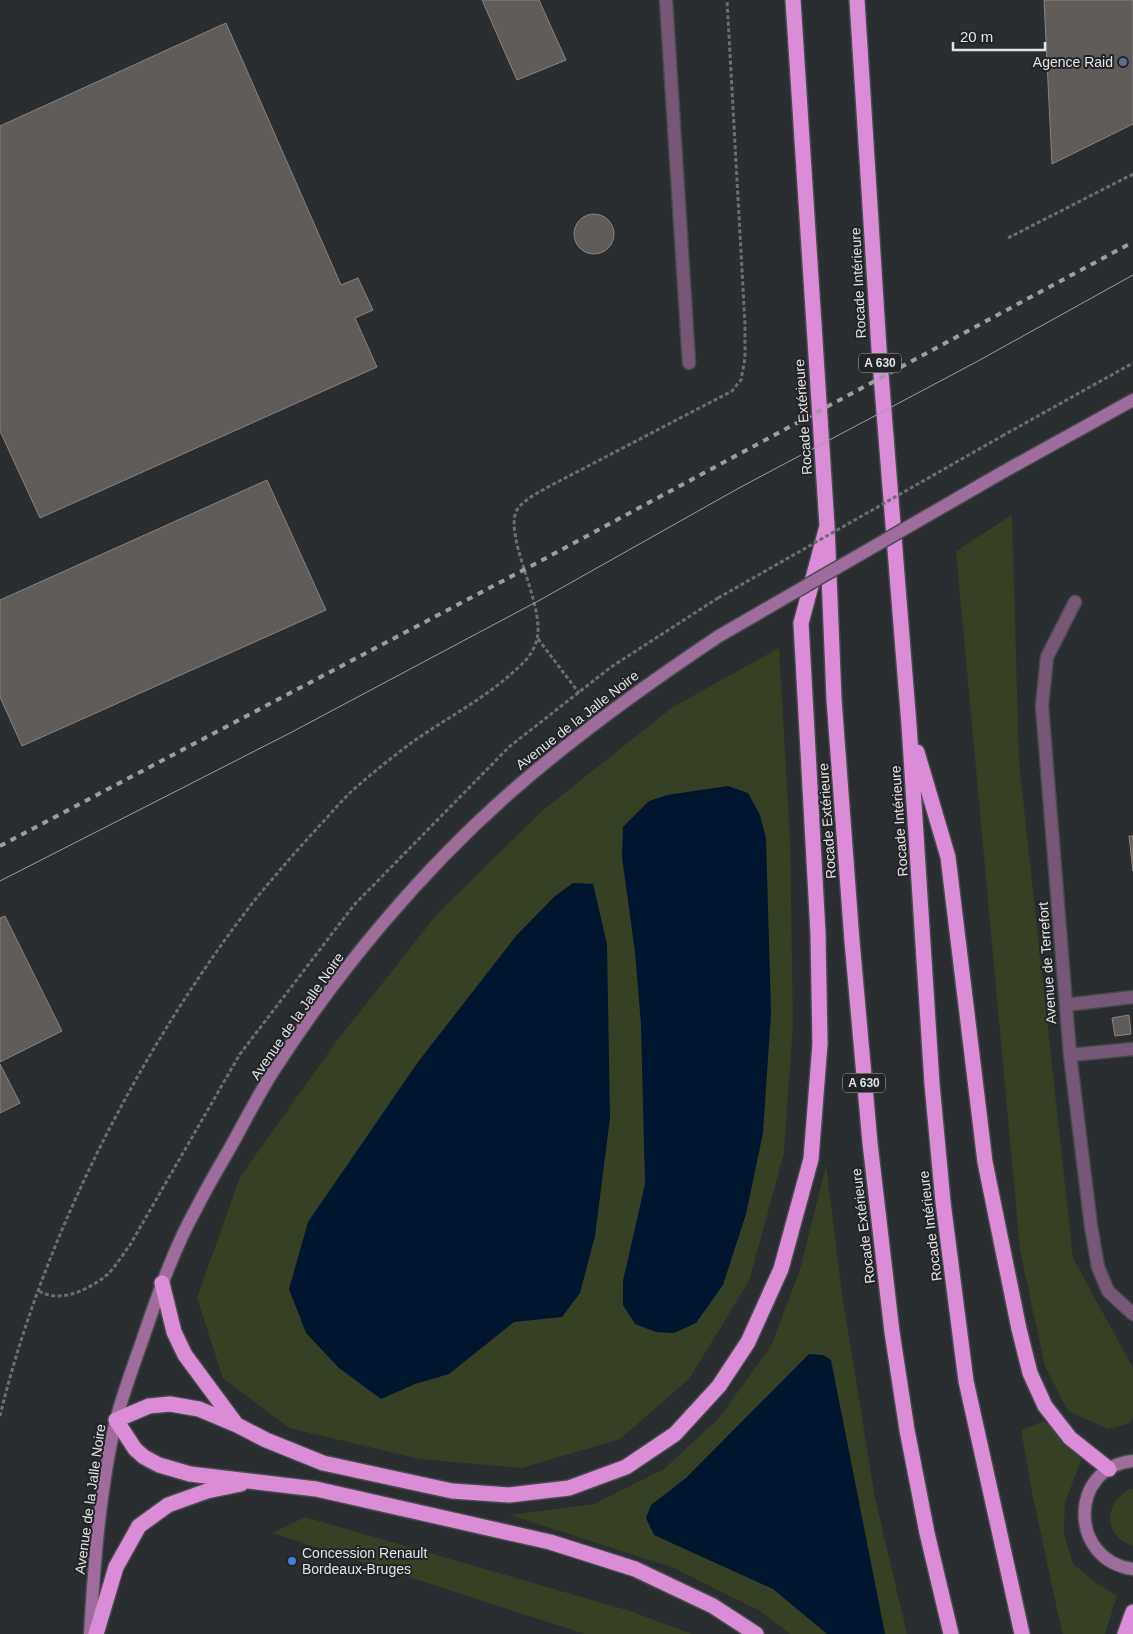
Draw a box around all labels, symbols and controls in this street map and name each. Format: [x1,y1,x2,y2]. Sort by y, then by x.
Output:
scale bar [953,20,1046,52]
text: 20 m [960,28,993,45]
place label: Agence Raid [1033,54,1113,70]
marker: Agence Raid [1117,56,1129,68]
street label: Rocade Intérieure [847,227,869,339]
road number: A 630 [859,353,901,372]
street label: Rocade Extérieure [791,358,815,475]
street label: Avenue de la Jalle Noire [512,667,642,773]
street label: Rocade Extérieure [815,762,839,879]
street label: Rocade Intérieure [887,765,911,877]
street label: Avenue de Terrefort [1035,901,1059,1025]
street label: Avenue de la Jalle Noire [247,949,347,1083]
road number: A 630 [843,1074,885,1092]
street label: Rocade Extérieure [848,1167,878,1285]
street label: Rocade Intérieure [915,1170,945,1282]
street label: Avenue de la Jalle Noire [72,1423,108,1575]
place label: Concession Renault Bordeaux-Bruges [302,1545,427,1577]
marker: Concession Renault Bordeaux-Bruges [286,1555,298,1567]

